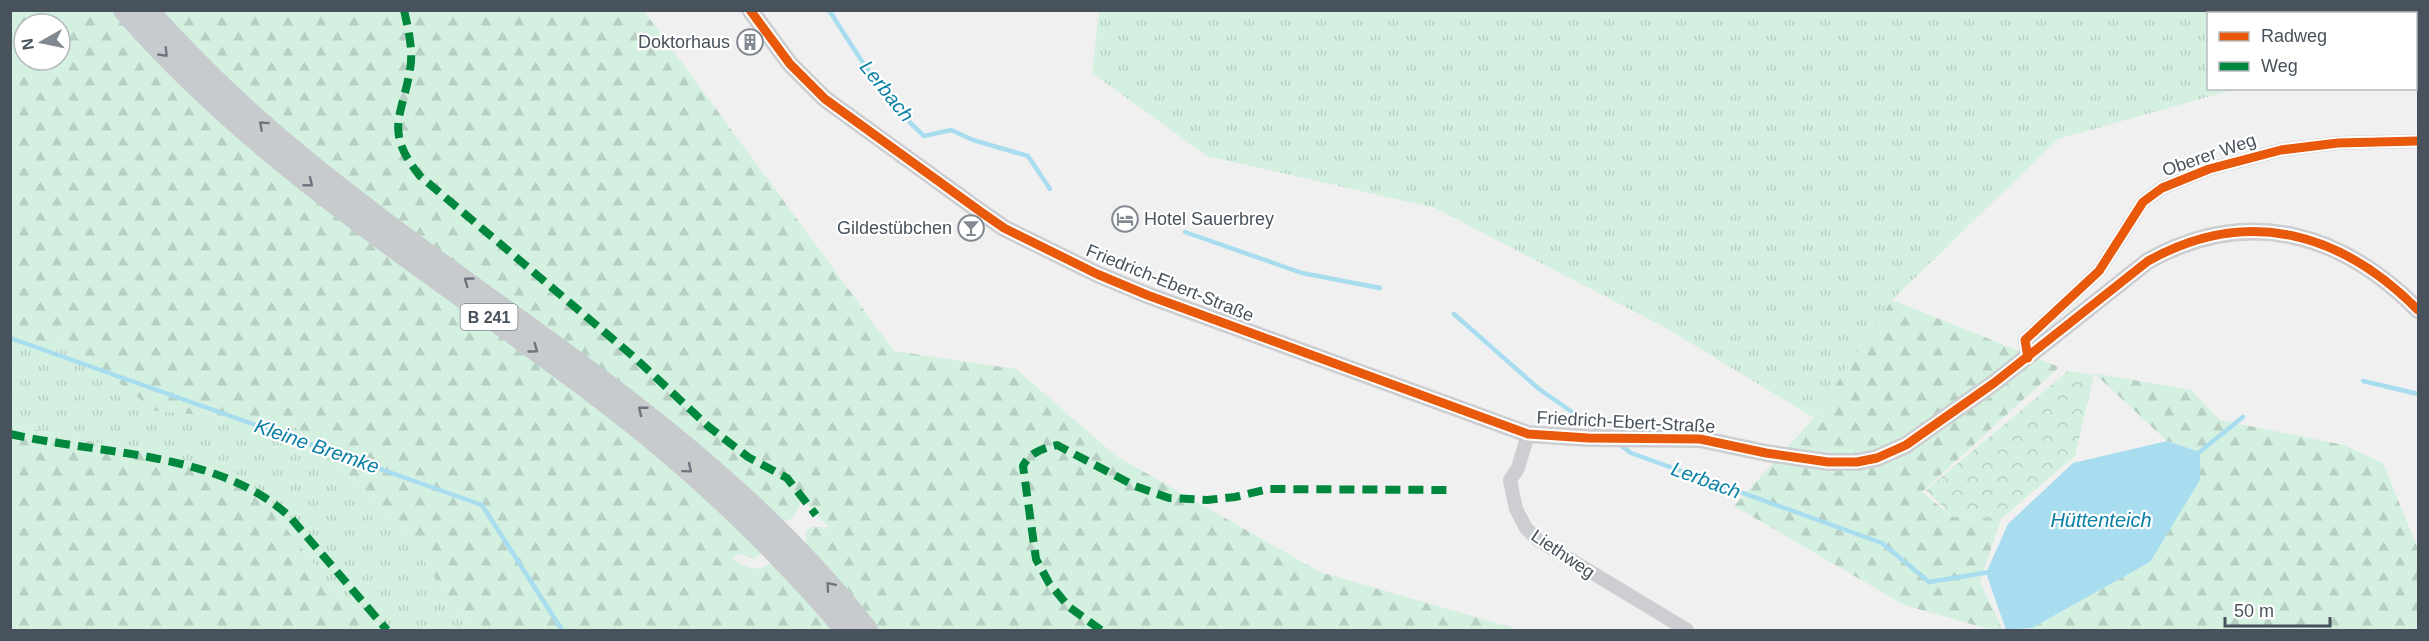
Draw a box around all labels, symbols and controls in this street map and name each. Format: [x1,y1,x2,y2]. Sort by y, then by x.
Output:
north arrow [12,12,72,72]
legend [2207,12,2417,90]
text: Radweg [2261,26,2327,46]
building icon: Doktorhaus [735,27,765,57]
place label: Doktorhaus [638,32,730,52]
text: N [18,37,37,51]
one-way arrow [157,46,168,57]
water label: Lerbach [856,56,918,126]
text: Weg [2261,56,2298,76]
one-way arrow [259,121,270,132]
street label: Oberer Weg [2160,130,2258,180]
one-way arrow [303,176,314,187]
hotel icon: Hotel Sauerbrey [1110,204,1140,234]
place label: Hotel Sauerbrey [1144,209,1274,229]
bar icon: Gildestübchen [956,213,986,243]
place label: Gildestübchen [837,218,952,238]
street label: Friedrich-Ebert-Straße [1083,240,1257,326]
one-way arrow [464,277,475,288]
road number: B 241 [460,304,518,330]
one-way arrow [527,342,538,353]
one-way arrow [637,406,648,417]
street label: Friedrich-Ebert-Straße [1536,407,1716,437]
water label: Kleine Bremke [252,414,382,478]
water label: Lerbach [1668,457,1744,503]
one-way arrow [681,461,692,472]
water label: Hüttenteich [2050,509,2152,531]
street label: Liethweg [1528,526,1598,582]
one-way arrow [826,582,837,593]
scale bar [2225,590,2330,628]
text: 50 m [2234,601,2274,621]

